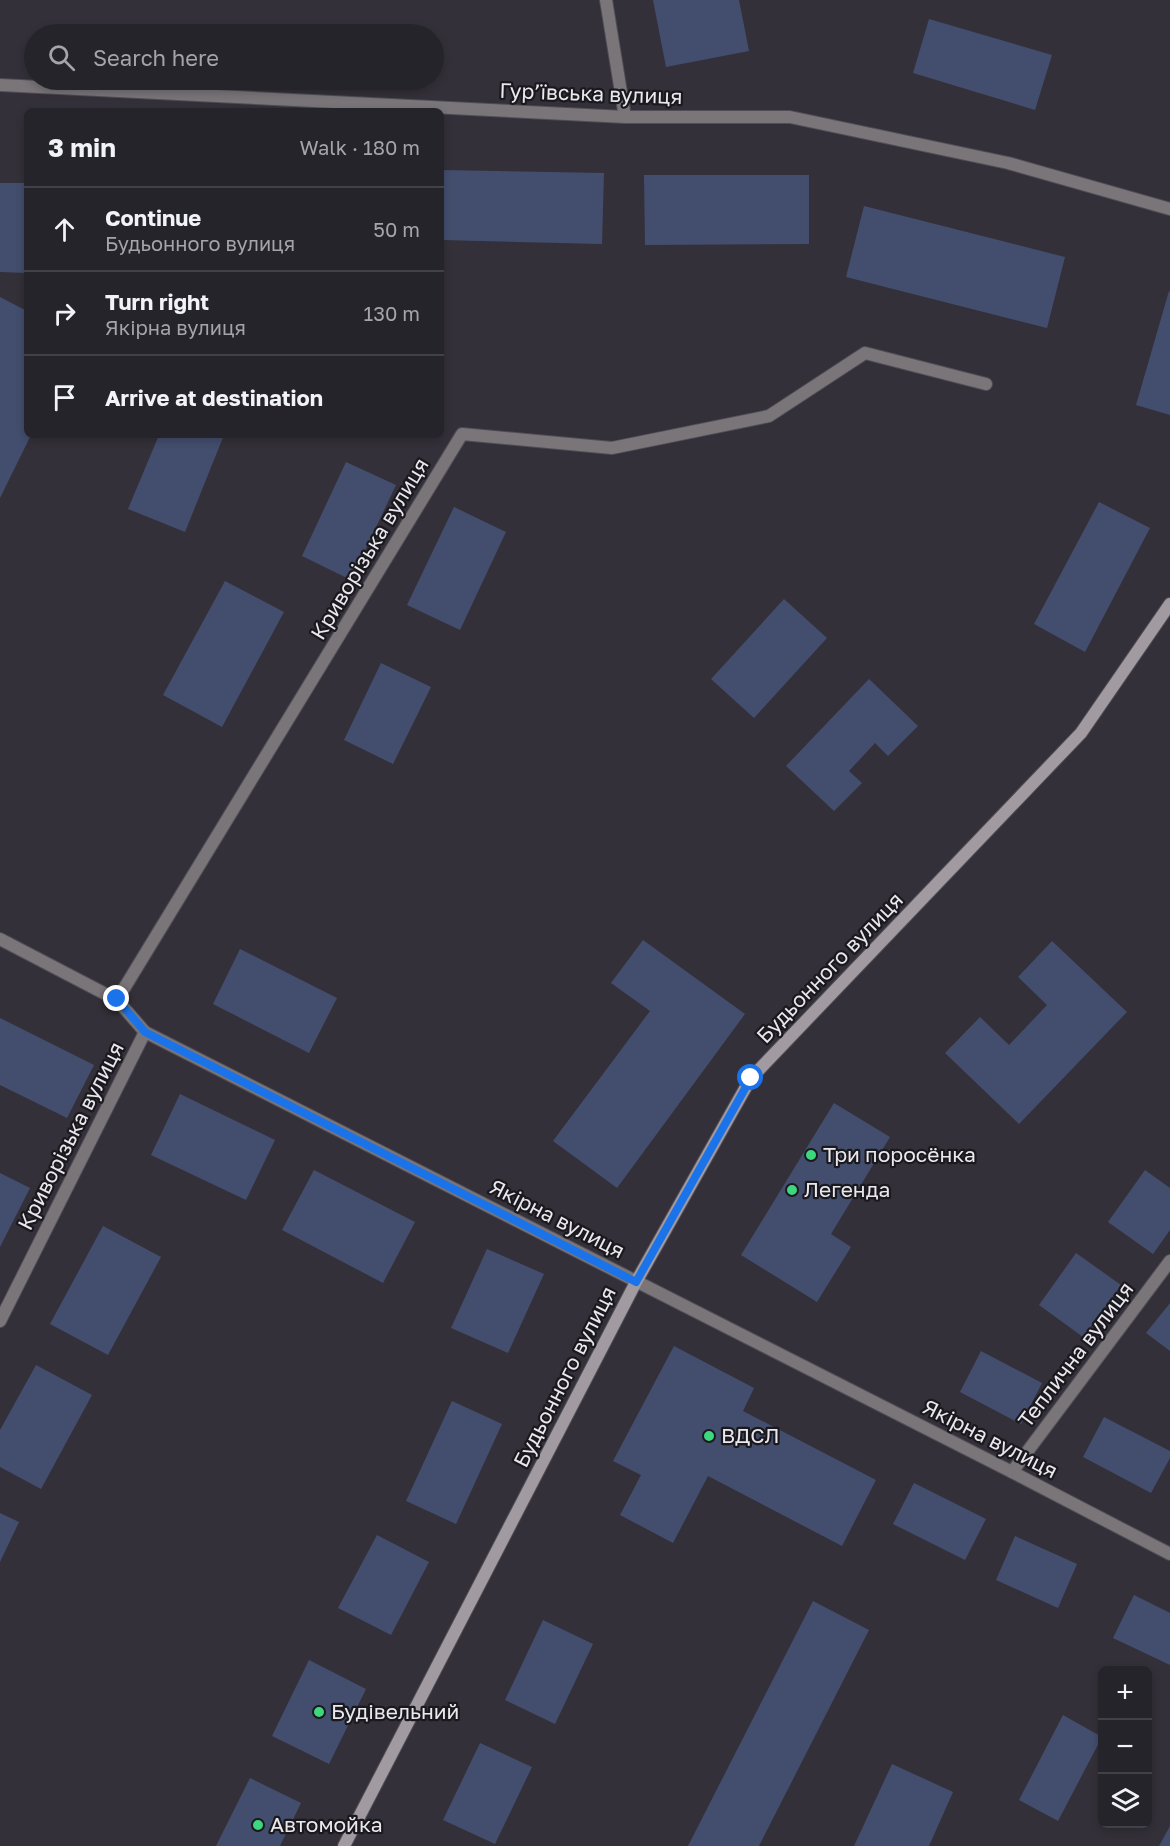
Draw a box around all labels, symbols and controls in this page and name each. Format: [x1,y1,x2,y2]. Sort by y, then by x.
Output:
search box [24,24,444,90]
icon: search [45,41,78,74]
text: Search here [93,44,219,71]
street label: Гур’ївська вулиця [499,77,683,109]
text: 3 min [48,132,116,163]
text: Walk · 180 m [300,135,420,159]
text: Continue [105,204,201,231]
icon: ahead [48,213,81,246]
text: 50 m [373,217,420,241]
text: Будьонного вулиця [105,231,295,255]
text: Turn right [105,288,209,315]
icon: right [48,297,81,330]
text: 130 m [364,301,420,325]
text: Якірна вулиця [105,315,246,339]
icon: arrive [48,381,81,414]
text: Arrive at destination [105,384,323,411]
street label: Криворізька вулиця [305,453,434,644]
street label: Будьонного вулиця [751,886,908,1048]
route end [103,985,129,1011]
street label: Криворізька вулиця [11,1037,129,1234]
route start [737,1064,763,1090]
place label: Три поросёнка [823,1141,976,1167]
marker: Три поросёнка [804,1148,818,1162]
street label: Якірна вулиця [486,1173,629,1263]
place label: Легенда [804,1176,890,1202]
marker: Легенда [785,1183,799,1197]
street label: Теплична вулиця [1012,1276,1138,1432]
street label: Будьонного вулиця [507,1282,621,1471]
street label: Якірна вулиця [919,1393,1062,1483]
place label: ВДСЛ [721,1422,780,1448]
marker: ВДСЛ [702,1429,716,1443]
map controls [1098,1666,1152,1828]
button: + [1098,1666,1152,1720]
place label: Будівельний [331,1698,459,1724]
marker: Будівельний [312,1705,326,1719]
button: − [1098,1720,1152,1774]
button: layers [1098,1774,1152,1828]
place label: Автомойка [270,1811,383,1837]
marker: Автомойка [251,1818,265,1832]

